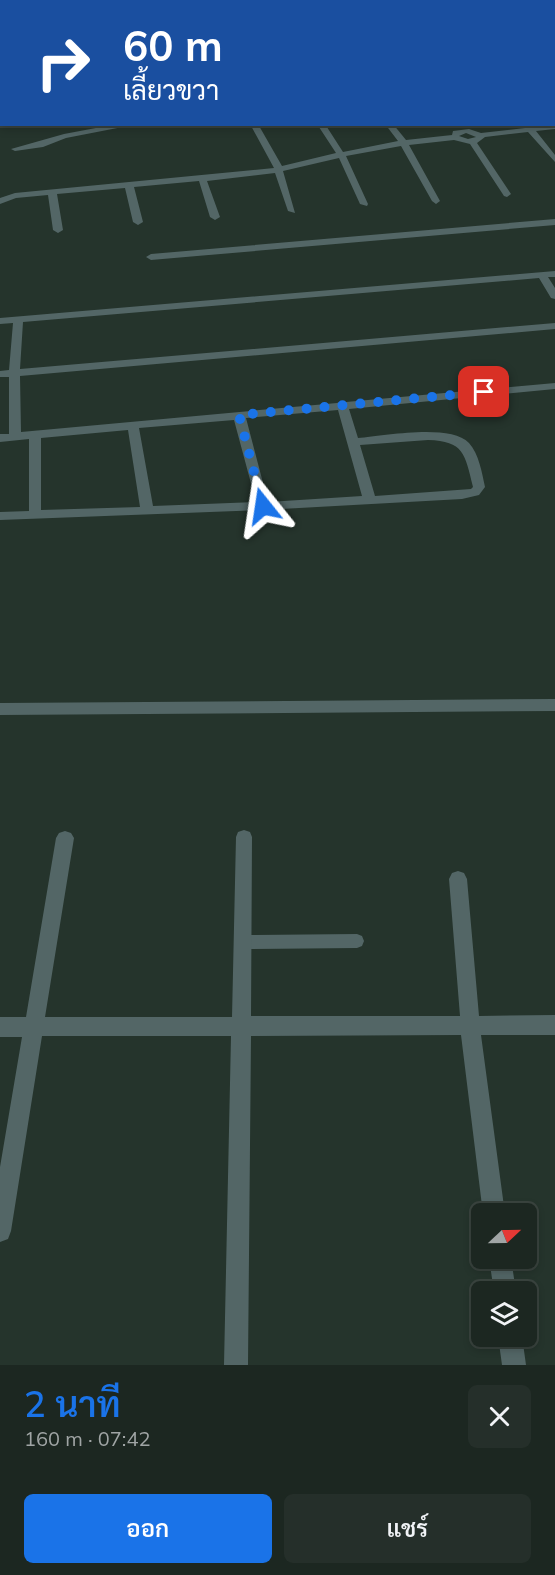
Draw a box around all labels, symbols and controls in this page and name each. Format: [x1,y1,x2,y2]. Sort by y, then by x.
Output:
text: 60 m [123,19,223,72]
icon: right [24,24,102,102]
text: เลี้ยวขวา [123,73,219,107]
pin [458,366,509,417]
icon: arrive [467,375,500,408]
position arrow [231,474,295,538]
north arrow [471,1203,537,1269]
map controls [471,1203,537,1347]
button: layers [471,1281,537,1347]
text: 2 นาที [24,1381,121,1426]
button: close [468,1385,531,1448]
text: 160 m · 07:42 [24,1426,150,1451]
button: ออก [24,1494,272,1563]
button: แชร์ [284,1494,531,1563]

